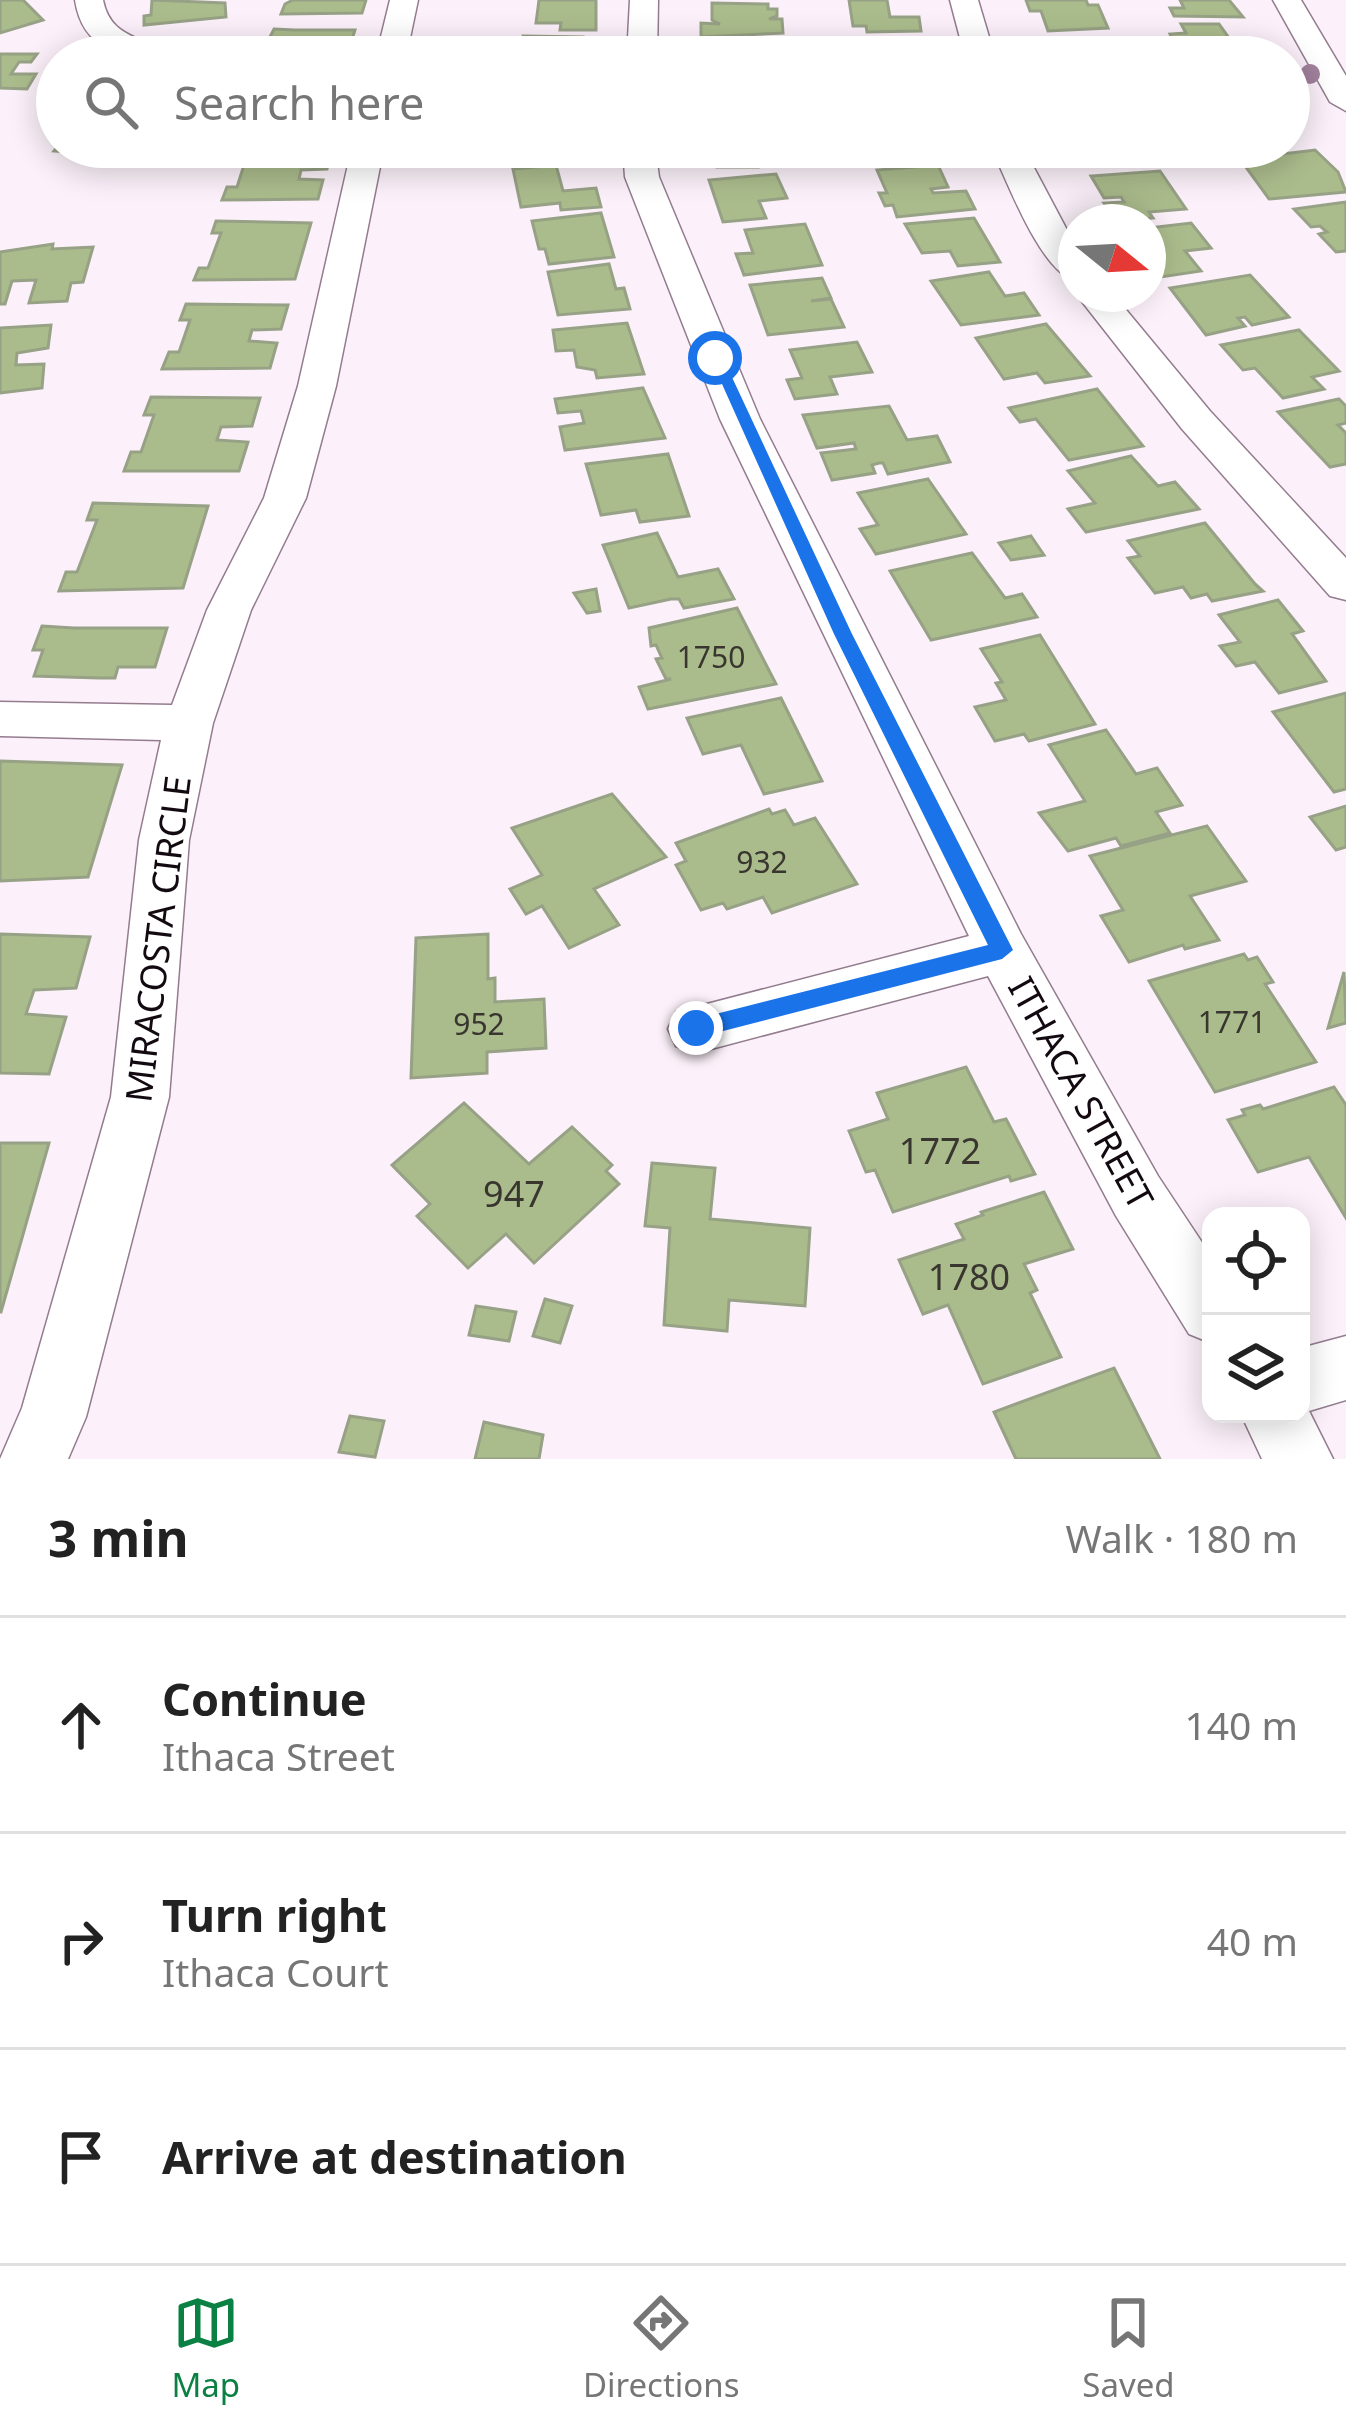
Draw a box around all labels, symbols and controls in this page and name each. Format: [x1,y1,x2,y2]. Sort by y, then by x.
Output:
search box [36,36,1310,168]
icon: search [78,69,144,135]
text: Search here [174,72,424,133]
north arrow [1058,204,1166,312]
route start [688,331,742,385]
house number: 1750 [677,636,745,677]
street label: MIRACOSTA CIRCLE [113,773,202,1105]
house number: 932 [736,841,788,882]
street label: ITHACA STREET [997,968,1166,1218]
route end [669,1001,723,1055]
house number: 1771 [1198,1001,1266,1042]
house number: 952 [453,1003,505,1044]
house number: 1772 [899,1126,981,1175]
house number: 947 [483,1169,545,1218]
map controls [1202,1207,1310,1423]
button: locate [1202,1207,1310,1315]
house number: 1780 [928,1252,1010,1301]
button: layers [1202,1315,1310,1423]
text: 3 min [48,1502,189,1572]
text: Walk · 180 m [1065,1511,1298,1564]
text: Continue [162,1668,367,1729]
icon: ahead [48,1692,114,1758]
text: 140 m [1184,1698,1298,1751]
text: Ithaca Street [162,1729,395,1782]
text: Turn right [162,1884,387,1945]
icon: right [48,1908,114,1974]
text: 40 m [1207,1914,1298,1967]
text: Ithaca Court [162,1945,389,1998]
icon: arrive [48,2124,114,2190]
text: Arrive at destination [162,2126,627,2187]
tab: Map [171,2290,240,2407]
tab: Directions [583,2290,740,2407]
tab: Saved [1082,2290,1175,2407]

